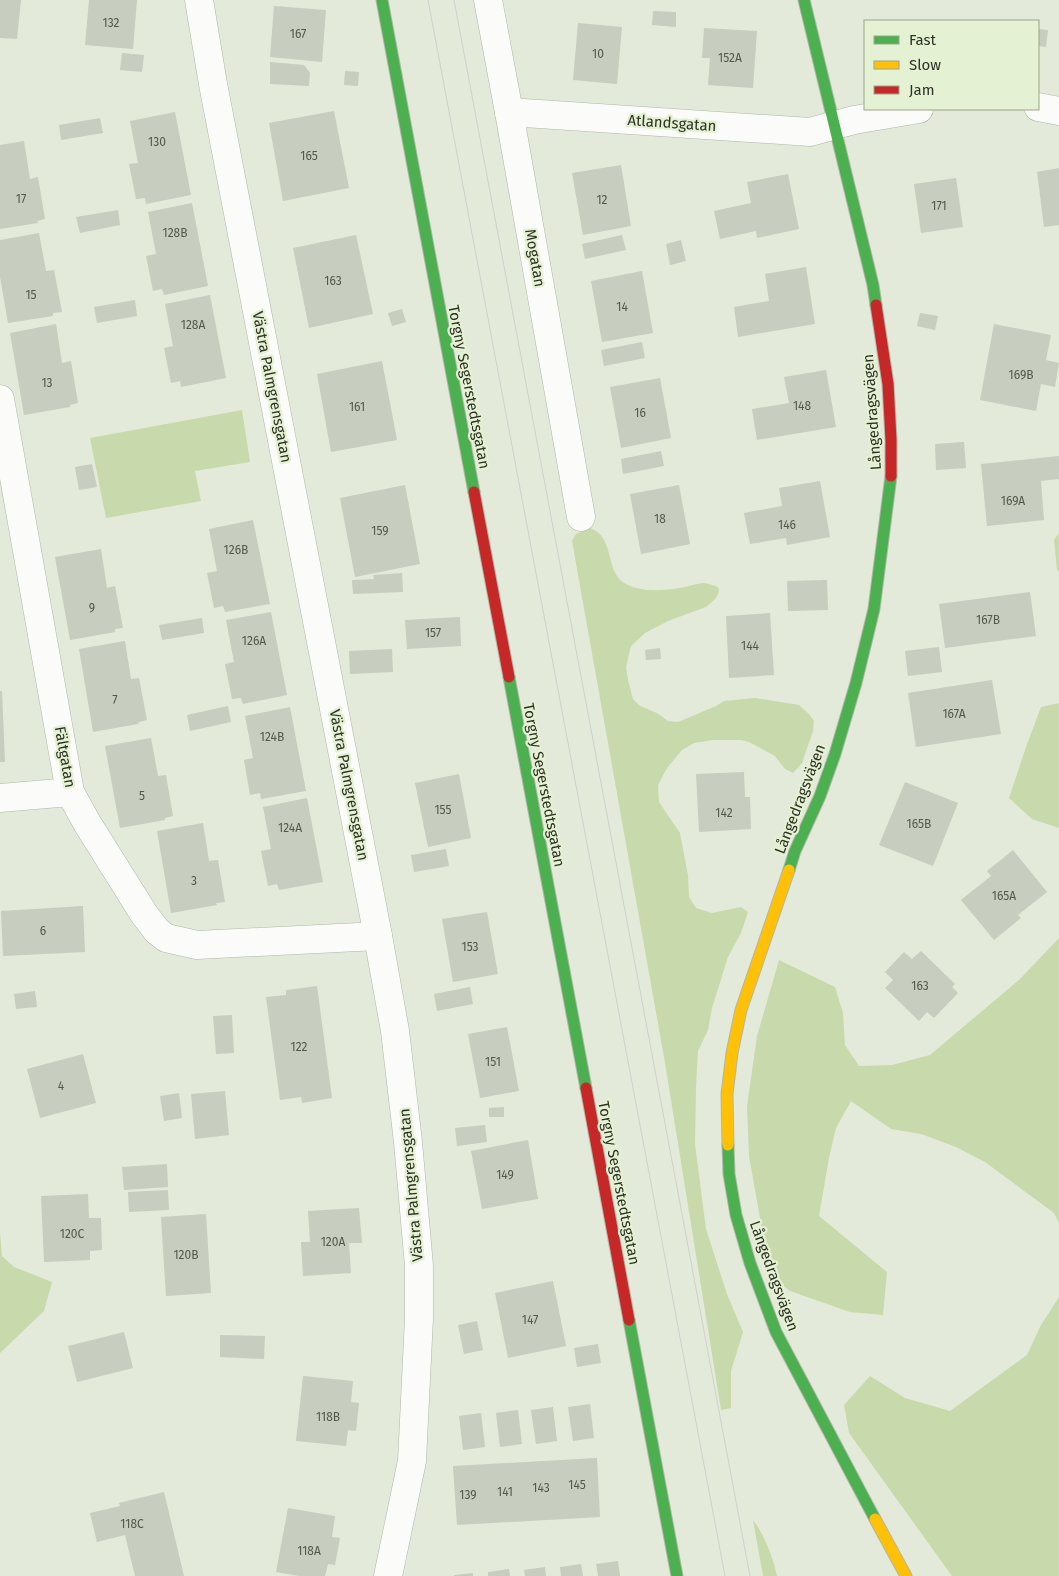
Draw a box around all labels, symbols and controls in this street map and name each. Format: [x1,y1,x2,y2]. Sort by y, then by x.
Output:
house number: 132 [102,16,120,30]
legend [864,20,1039,110]
house number: 167 [290,27,306,41]
text: Fast [909,31,936,49]
house number: 10 [592,47,604,61]
house number: 152A [718,51,742,65]
text: Slow [909,56,941,74]
text: Jam [909,81,935,99]
street label: Atlandsgatan [627,111,717,135]
house number: 130 [148,135,166,149]
house number: 165 [300,149,318,163]
house number: 17 [16,192,26,206]
house number: 12 [596,193,608,207]
house number: 171 [931,199,947,213]
house number: 128B [162,226,188,240]
street label: Mogatan [521,228,549,288]
house number: 163 [324,274,342,288]
house number: 15 [25,288,37,302]
house number: 14 [616,300,628,314]
street label: Torgny Segerstedtsgatan [444,304,494,470]
street label: Västra Palmgrensgatan [248,310,296,464]
house number: 128A [181,318,205,332]
street label: Långedragsvägen [859,353,885,471]
house number: 169B [1008,368,1034,382]
house number: 13 [41,376,53,390]
house number: 148 [793,399,811,413]
house number: 161 [349,400,365,414]
house number: 16 [634,406,646,420]
house number: 169A [1001,494,1025,508]
house number: 18 [654,512,666,526]
house number: 146 [778,518,796,532]
house number: 159 [371,524,389,538]
house number: 126B [224,543,248,557]
house number: 9 [89,601,95,615]
house number: 167B [976,613,1000,627]
house number: 157 [425,626,441,640]
house number: 126A [242,634,266,648]
house number: 144 [741,639,760,653]
house number: 7 [112,693,118,707]
street label: Torgny Segerstedtsgatan [519,702,569,868]
house number: 167A [942,707,966,721]
street label: Västra Palmgrensgatan [325,708,373,862]
street label: Fältgatan [51,725,79,789]
house number: 124B [260,730,284,744]
street label: Långedragsvägen [771,741,829,857]
house number: 5 [139,789,145,803]
house number: 155 [434,803,452,817]
house number: 142 [715,806,733,820]
house number: 165B [907,817,931,831]
house number: 124A [278,821,302,835]
house number: 3 [191,874,197,888]
house number: 165A [992,889,1016,903]
house number: 6 [40,924,46,938]
house number: 153 [461,940,479,954]
house number: 163 [911,979,929,993]
house number: 122 [290,1040,308,1054]
house number: 151 [485,1055,501,1069]
house number: 4 [58,1079,65,1093]
street label: Torgny Segerstedtsgatan [594,1100,644,1266]
street label: Västra Palmgrensgatan [395,1108,427,1262]
house number: 149 [496,1168,514,1182]
street label: Långedragsvägen [746,1218,802,1334]
house number: 120C [60,1227,85,1241]
house number: 120A [321,1235,345,1249]
house number: 120B [173,1248,199,1262]
house number: 147 [522,1313,538,1327]
house number: 118B [316,1410,340,1424]
house number: 145 [568,1478,586,1492]
house number: 143 [532,1481,550,1495]
house number: 141 [497,1485,513,1499]
house number: 139 [459,1488,477,1502]
house number: 118C [120,1517,144,1531]
house number: 118A [297,1544,321,1558]

